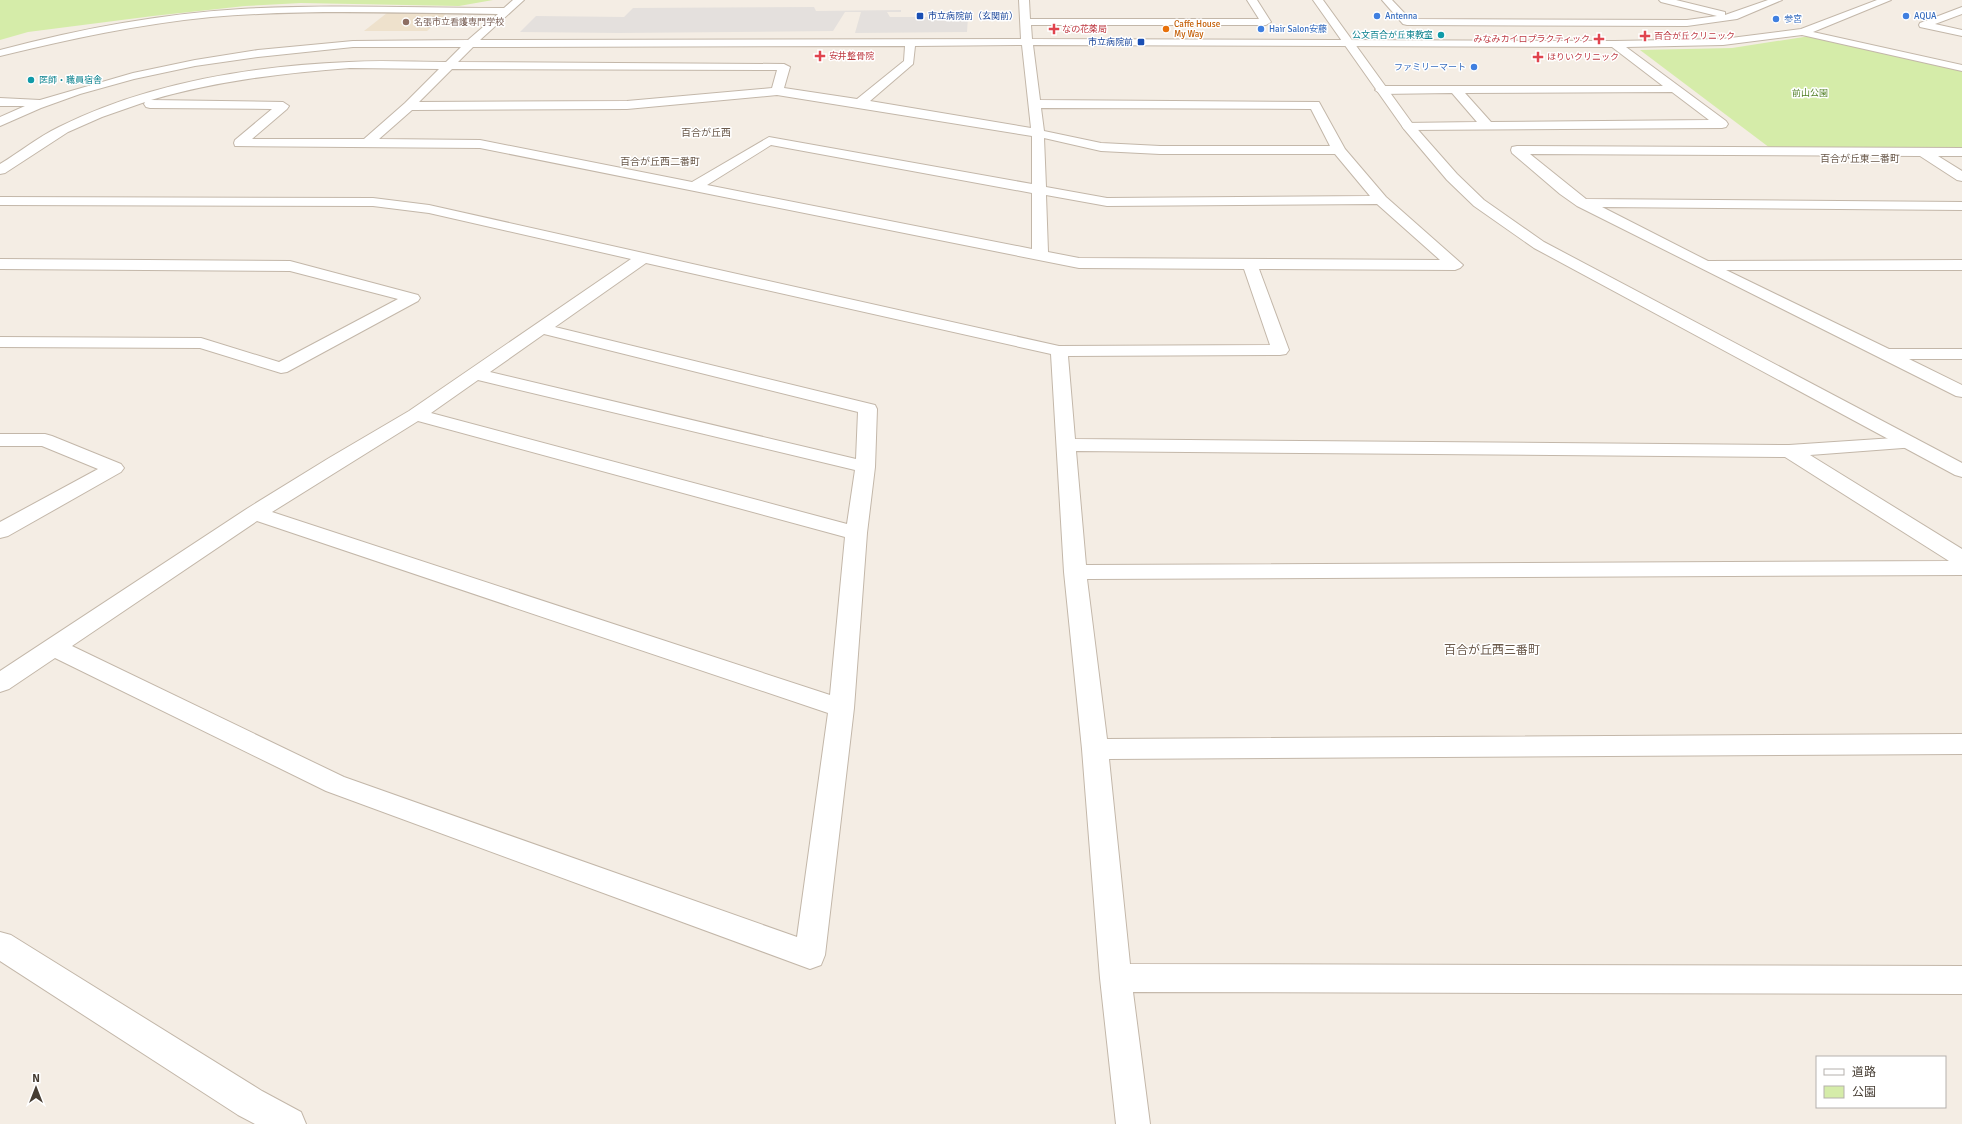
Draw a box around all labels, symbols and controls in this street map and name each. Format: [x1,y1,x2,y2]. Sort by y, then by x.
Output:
marker: 市立病院前（玄関前） [915,11,925,21]
place label: 市立病院前（玄関前） [928,11,1018,22]
marker: Antenna [1372,11,1382,21]
place label: Antenna [1385,11,1418,22]
marker: AQUA [1901,11,1911,21]
place label: AQUA [1914,11,1937,22]
marker: 参宮 [1771,14,1781,24]
place label: 参宮 [1784,14,1802,25]
marker: 名張市立看護専門学校 [401,17,411,27]
place label: 名張市立看護専門学校 [414,17,504,28]
place label: Caffe House My Way [1174,19,1221,40]
marker: なの花薬局 [1049,24,1059,34]
place label: なの花薬局 [1062,24,1107,35]
marker: Caffe House My Way [1161,24,1171,34]
marker: Hair Salon安藤 [1256,24,1266,34]
place label: Hair Salon安藤 [1269,24,1327,35]
place label: 公文百合が丘東教室 [1352,30,1433,41]
marker: 公文百合が丘東教室 [1436,30,1446,40]
marker: 百合が丘クリニック [1639,30,1651,42]
place label: 百合が丘クリニック [1654,31,1735,42]
marker: みなみカイロプラクティック [1593,33,1605,45]
place label: みなみカイロプラクティック [1474,34,1590,45]
place label: 市立病院前 [1088,37,1133,48]
marker: 市立病院前 [1136,37,1146,47]
marker: 安井整骨院 [814,50,826,62]
place label: 安井整骨院 [829,51,874,62]
marker: ほりいクリニック [1532,51,1544,63]
place label: ほりいクリニック [1547,52,1619,63]
place label: ファミリーマート [1394,62,1466,73]
marker: ファミリーマート [1469,62,1479,72]
marker: 医師・職員宿舎 [26,75,36,85]
place label: 医師・職員宿舎 [39,75,102,86]
park label: 前山公園 [1792,88,1828,99]
district label: 百合が丘西 [681,127,731,139]
district label: 百合が丘東二番町 [1820,153,1900,165]
district label: 百合が丘西二番町 [620,156,700,168]
district label: 百合が丘西三番町 [1444,643,1540,658]
legend [1816,1056,1946,1108]
text: 道路 [1852,1065,1876,1080]
north arrow [16,1068,56,1108]
text: N [32,1072,40,1085]
text: 公園 [1852,1085,1876,1100]

